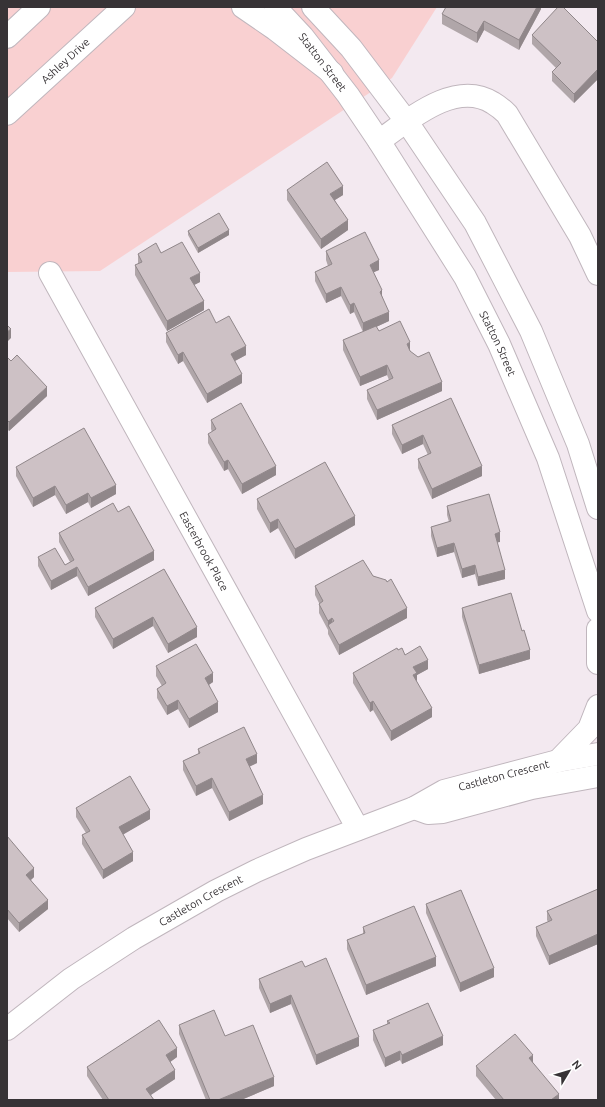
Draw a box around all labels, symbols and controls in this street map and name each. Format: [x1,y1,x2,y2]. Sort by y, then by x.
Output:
street label: Statton Street [296,31,349,94]
street label: Ashley Drive [39,36,92,86]
street label: Statton Street [477,309,518,378]
street label: Easterbrook Place [177,509,231,593]
street label: Castleton Crescent [457,757,551,793]
street label: Castleton Crescent [157,872,245,928]
north arrow [549,1051,589,1091]
text: N [570,1058,584,1072]

